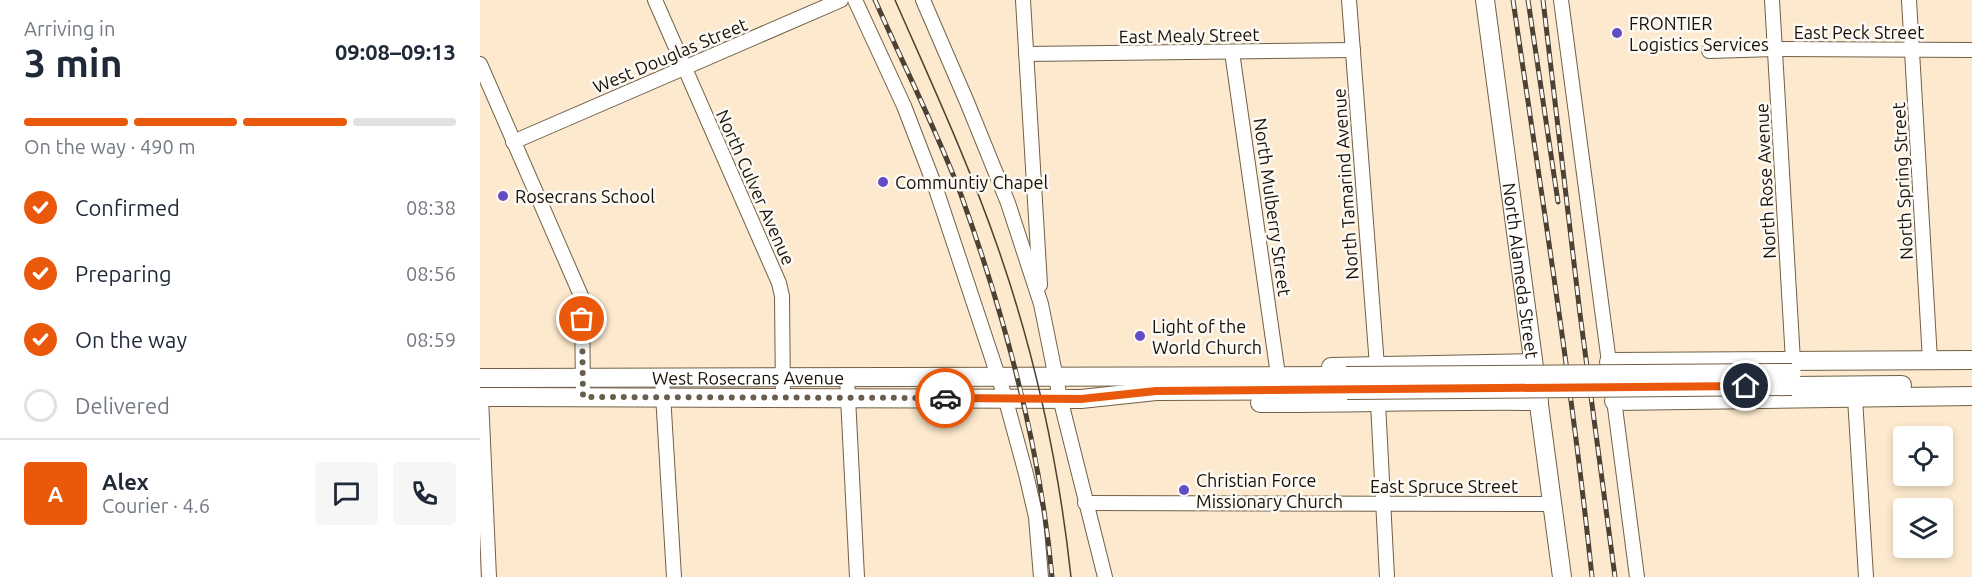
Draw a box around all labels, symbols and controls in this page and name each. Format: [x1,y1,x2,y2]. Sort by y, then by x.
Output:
street label: West Douglas Street [590,13,750,97]
place label: FRONTIER Logistics Services [1629,13,1769,54]
text: Arriving in [24,17,115,40]
street label: East Peck Street [1794,22,1924,42]
street label: East Mealy Street [1118,24,1260,46]
marker: FRONTIER Logistics Services [1610,26,1624,40]
text: 09:08–09:13 [335,39,456,64]
text: 3 min [24,41,123,84]
street label: North Tamarind Avenue [1328,88,1362,280]
street label: North Spring Street [1888,102,1916,260]
street label: North Rose Avenue [1751,103,1779,259]
street label: North Culver Avenue [713,106,799,268]
street label: North Mulberry Street [1251,117,1295,297]
text: On the way · 490 m [24,135,196,158]
place label: Communtiy Chapel [895,172,1048,192]
marker: Communtiy Chapel [876,175,890,189]
street label: North Alameda Street [1499,181,1543,360]
place label: Rosecrans School [515,186,655,206]
marker: Rosecrans School [496,189,510,203]
icon: check [24,191,57,224]
text: Confirmed [75,195,180,220]
text: 08:38 [406,196,456,219]
icon: check [24,257,57,290]
text: Preparing [75,261,172,286]
text: 08:56 [406,262,456,285]
pin [556,293,607,344]
icon: bag [565,302,598,335]
place label: Light of the World Church [1152,316,1262,357]
icon: check [24,323,57,356]
text: On the way [75,327,187,352]
text: 08:59 [406,328,456,351]
marker: Light of the World Church [1133,329,1147,343]
pin [1720,360,1771,411]
street label: West Rosecrans Avenue [652,367,844,388]
courier [915,368,975,428]
icon: home [1729,369,1762,402]
icon: car [929,382,962,415]
text: Delivered [75,393,170,418]
map controls [1893,426,1953,558]
button: locate [1893,426,1953,486]
button: chat [315,462,378,525]
button: phone [393,462,456,525]
text: Alex [102,469,149,494]
place label: Christian Force Missionary Church [1196,470,1343,511]
street label: East Spruce Street [1370,476,1518,496]
text: A [48,481,63,506]
marker: Christian Force Missionary Church [1177,483,1191,497]
text: Courier · 4.6 [102,494,210,517]
button: layers [1893,498,1953,558]

